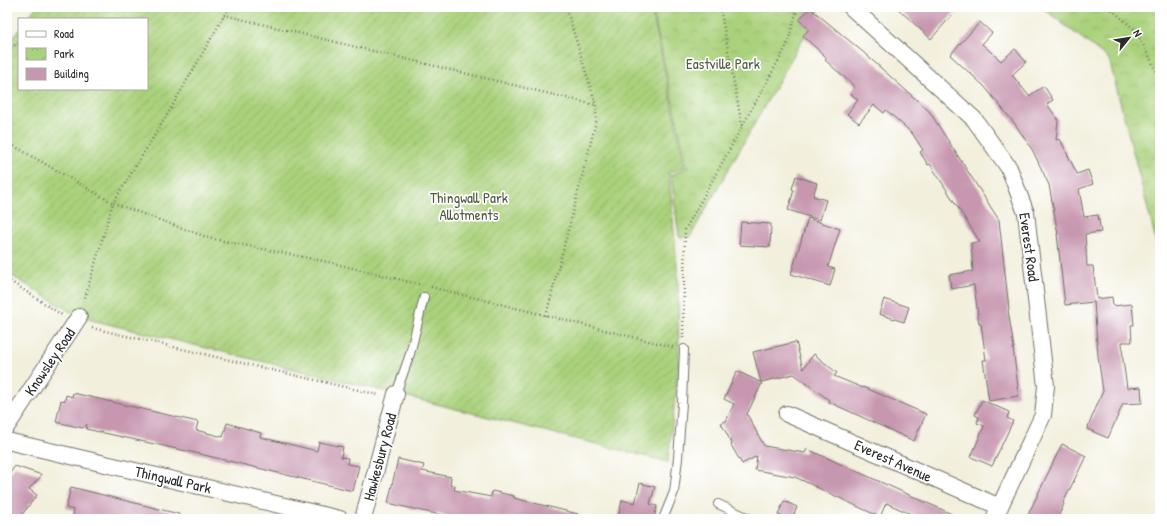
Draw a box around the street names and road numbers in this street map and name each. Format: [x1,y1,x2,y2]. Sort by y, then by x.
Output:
street label: Everest Road [1014,211,1045,283]
street label: Knowsley Road [19,324,80,400]
street label: Hawkesbury Road [358,410,401,503]
street label: Everest Avenue [851,434,935,487]
street label: Thingwall Park [133,461,213,499]

